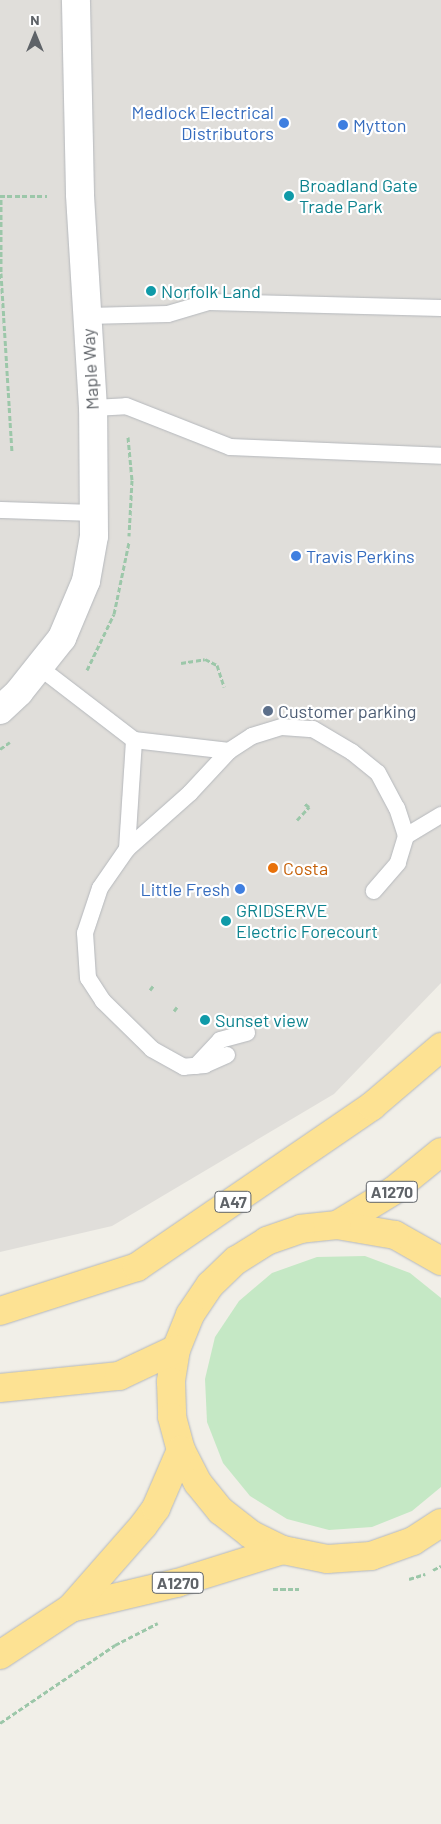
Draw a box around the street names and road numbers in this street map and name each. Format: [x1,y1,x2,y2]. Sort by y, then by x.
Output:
street label: Maple Way [77,328,103,410]
road number: A1270 [366,1178,418,1206]
road number: A47 [214,1188,252,1216]
road number: A1270 [152,1570,204,1596]

